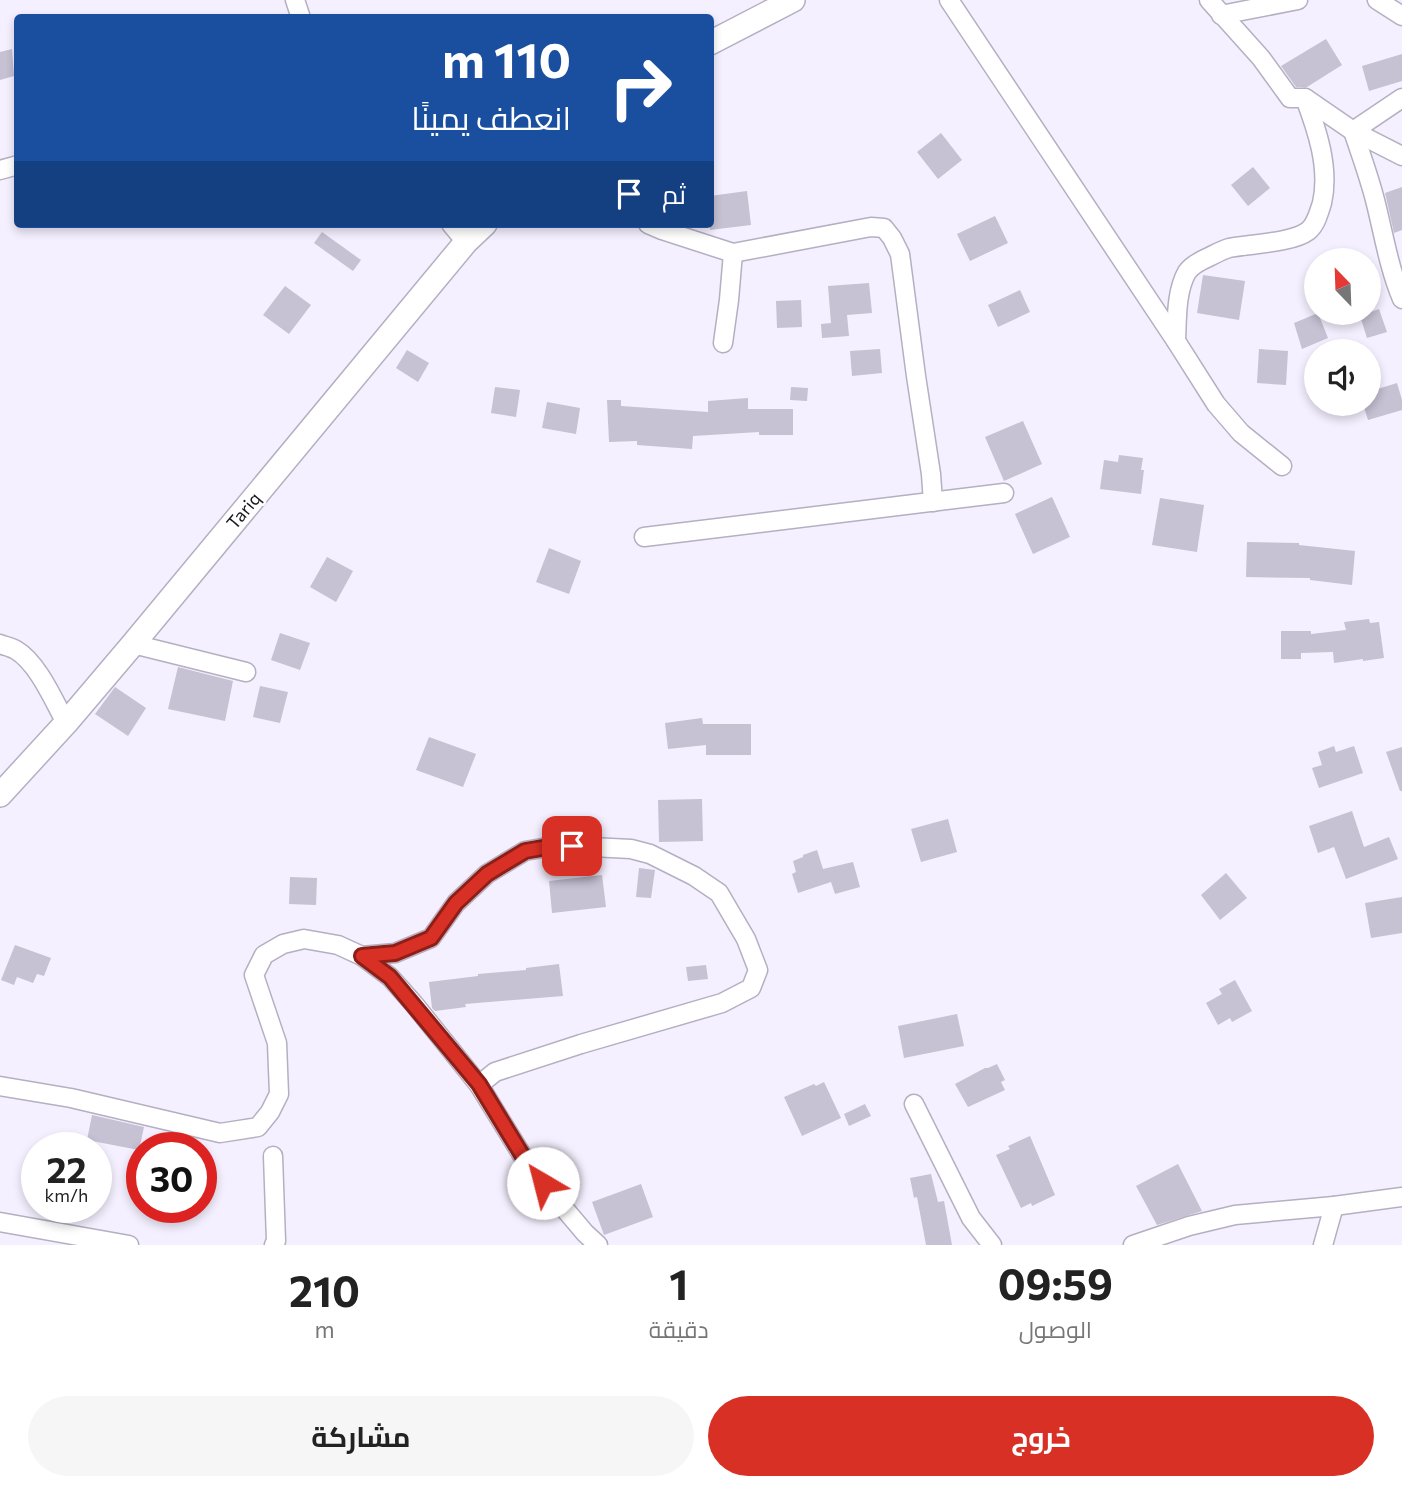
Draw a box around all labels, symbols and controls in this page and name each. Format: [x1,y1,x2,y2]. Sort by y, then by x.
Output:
text: 110 m [442,28,571,88]
icon: right [595,42,686,133]
text: انعطف يمينًا [411,97,571,137]
icon: arrive [610,175,648,213]
text: ثم [662,178,686,209]
north arrow [1304,248,1381,326]
map controls [1304,248,1381,416]
button: sound [1304,339,1381,416]
street label: Tariq [221,487,265,533]
pin [542,816,602,876]
icon: arrive [553,827,591,865]
speed limit sign: 30 [126,1132,217,1223]
position arrow [506,1146,580,1220]
text: 22 [47,1147,86,1190]
text: km/h [45,1184,88,1206]
text: 1 [669,1257,688,1309]
text: 09:59 [998,1257,1113,1309]
text: 210 [289,1264,360,1316]
text: m [314,1315,334,1343]
text: دقيقة [649,1315,709,1343]
text: الوصول [1019,1315,1092,1343]
button: مشاركة [28,1396,694,1476]
button: خروج [708,1396,1374,1476]

